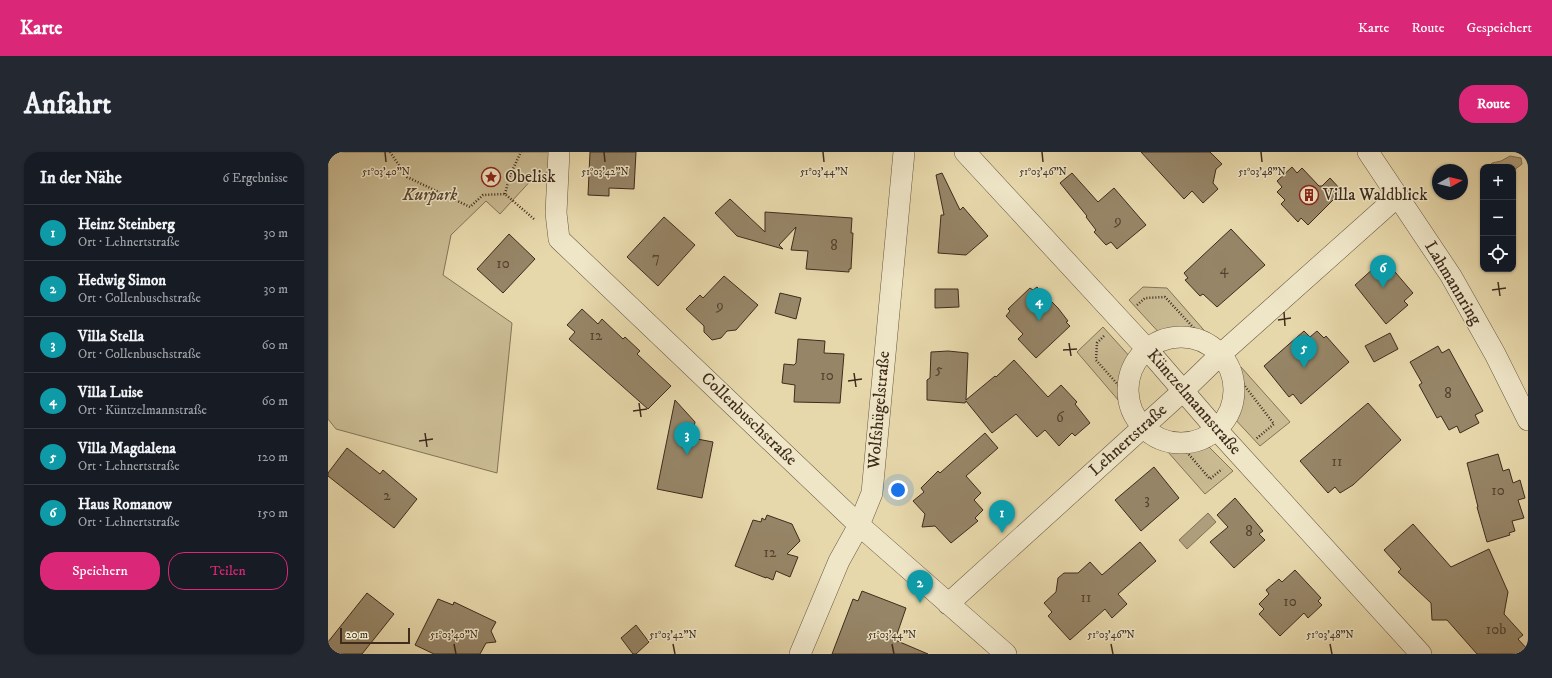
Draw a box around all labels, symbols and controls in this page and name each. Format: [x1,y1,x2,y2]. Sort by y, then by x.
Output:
text: Karte [20,17,62,40]
text: Karte [1358,19,1389,37]
text: Route [1411,19,1444,37]
text: Gespeichert [1466,19,1532,37]
button: Route [1459,85,1528,123]
text: Anfahrt [24,87,111,122]
north arrow [1432,164,1468,200]
map controls [1480,164,1516,272]
button: + [1480,164,1516,200]
text: 51°03'40"N [362,166,410,178]
place icon: Obelisk [480,166,502,188]
place label: Obelisk [505,166,556,188]
text: 51°03'42"N [581,166,629,178]
text: 51°03'44"N [800,166,848,178]
text: 51°03'46"N [1019,166,1067,178]
text: 51°03'48"N [1238,166,1286,178]
text: In der Nähe [40,167,122,189]
text: 6 Ergebnisse [222,170,288,186]
park label: Kurpark [402,184,458,206]
building icon: Villa Waldblick [1298,184,1320,206]
place label: Villa Waldblick [1322,184,1428,206]
button: − [1480,200,1516,236]
house number: 9 [1113,211,1122,230]
text: Heinz Steinberg [78,215,175,234]
text: 1 [51,225,55,241]
text: 30 m [264,225,288,241]
text: Ort · Lehnertstraße [78,234,180,250]
house number: 8 [830,236,838,255]
button: locate [1480,236,1516,272]
street label: Lahmannring [1419,237,1487,330]
house number: 7 [652,248,660,267]
house number: 10 [496,254,510,273]
pin: 6 [1370,255,1396,288]
house number: 4 [1220,260,1229,279]
text: Hedwig Simon [78,271,166,290]
text: 2 [50,281,56,297]
text: 30 m [264,281,288,297]
pin: 4 [1026,288,1052,321]
text: Ort · Collenbuschstraße [78,290,201,306]
house number: 9 [715,296,724,315]
house number: 12 [590,326,603,345]
text: Villa Stella [78,327,144,346]
pin: 5 [1291,335,1317,368]
text: 3 [51,337,55,353]
text: 60 m [262,337,288,353]
street label: Küntzelmannstraße [1142,344,1246,460]
text: Ort · Collenbuschstraße [78,346,201,362]
street label: Wolfshügelstraße [863,350,895,471]
house number: 5 [935,360,943,379]
house number: 10 [820,366,834,385]
street label: Collenbuschstraße [696,367,802,471]
text: Villa Luise [78,383,143,402]
house number: 8 [1444,384,1452,403]
text: 4 [49,393,57,409]
text: 60 m [262,393,288,409]
street label: Lehnertstraße [1084,399,1172,481]
text: Ort · Küntzelmannstraße [78,402,207,418]
house number: 6 [1056,408,1065,427]
pin: 3 [674,422,700,455]
text: Villa Magdalena [78,439,176,458]
text: 5 [50,449,56,465]
text: 120 m [257,449,288,465]
house number: 11 [1331,452,1343,471]
text: Ort · Lehnertstraße [78,458,180,474]
your location [888,480,908,500]
house number: 10 [1491,481,1505,500]
house number: 2 [383,486,391,505]
house number: 3 [1144,490,1150,509]
text: Haus Romanow [78,495,172,514]
pin: 1 [989,500,1015,533]
text: 6 [50,505,56,521]
text: 150 m [257,505,288,521]
text: Ort · Lehnertstraße [78,514,180,530]
house number: 8 [1245,522,1253,541]
house number: 12 [764,543,777,562]
button: Speichern [40,552,160,590]
button: Teilen [168,552,288,590]
pin: 2 [907,570,933,603]
house number: 11 [1080,588,1092,607]
house number: 10 [1283,592,1297,611]
house number: 10b [1486,620,1506,639]
scale bar [340,626,410,645]
text: 20 m [346,628,368,642]
text: 51°03'40"N [430,629,478,641]
text: 51°03'42"N [649,629,697,641]
text: 51°03'44"N [868,629,916,641]
text: 51°03'46"N [1087,629,1135,641]
text: 51°03'48"N [1306,629,1354,641]

